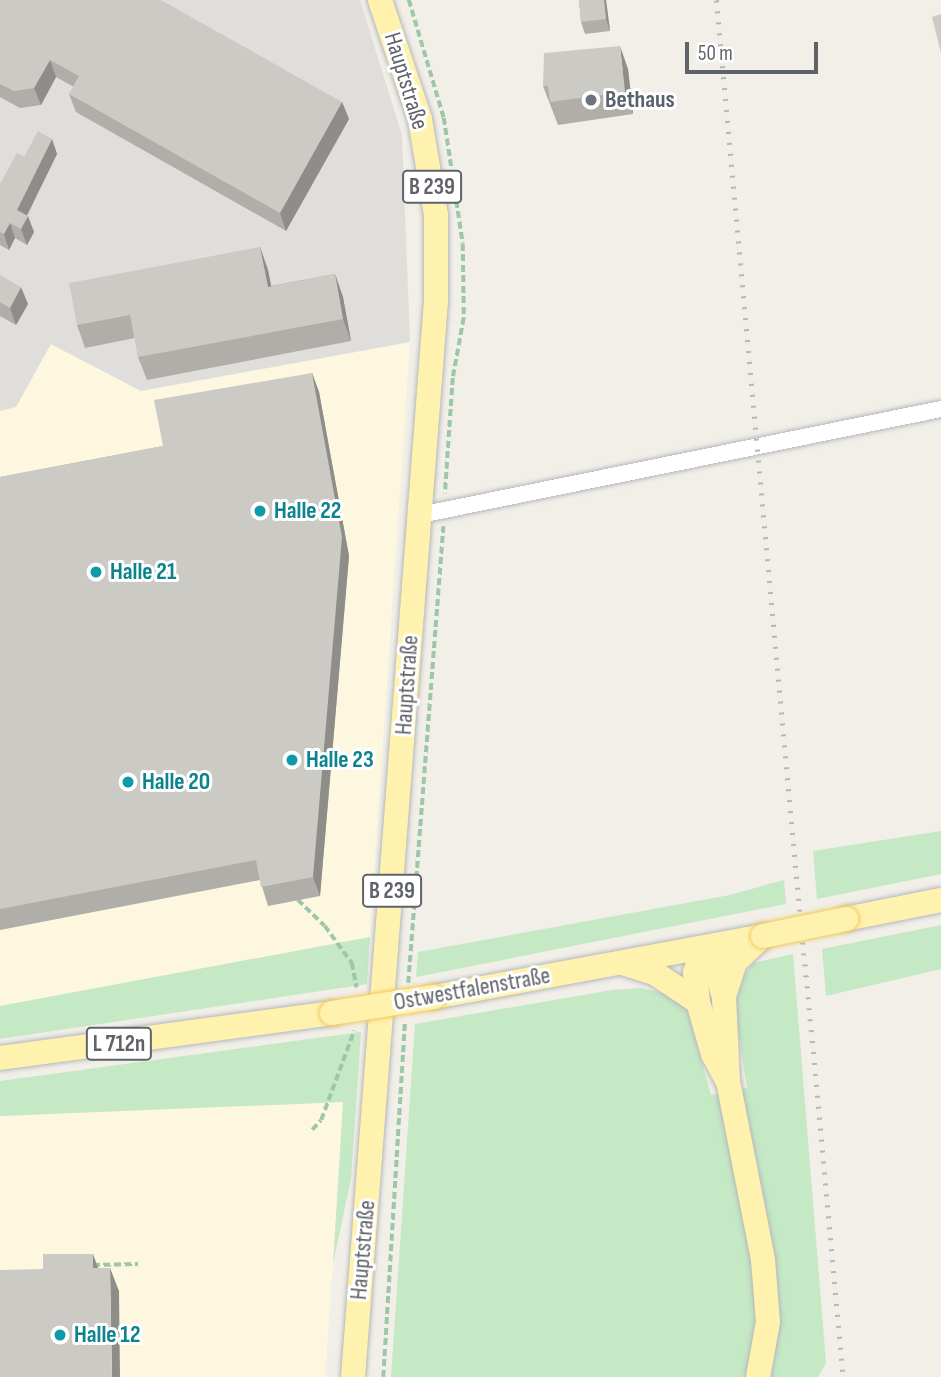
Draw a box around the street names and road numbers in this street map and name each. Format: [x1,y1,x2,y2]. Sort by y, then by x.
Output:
street label: Hauptstraße [378,29,434,133]
road number: B 239 [400,168,464,206]
street label: Hauptstraße [389,634,425,736]
road number: B 239 [360,872,424,911]
street label: Ostwestfalenstraße [391,961,553,1017]
road number: L 712n [86,1024,152,1064]
street label: Hauptstraße [344,1199,382,1301]

